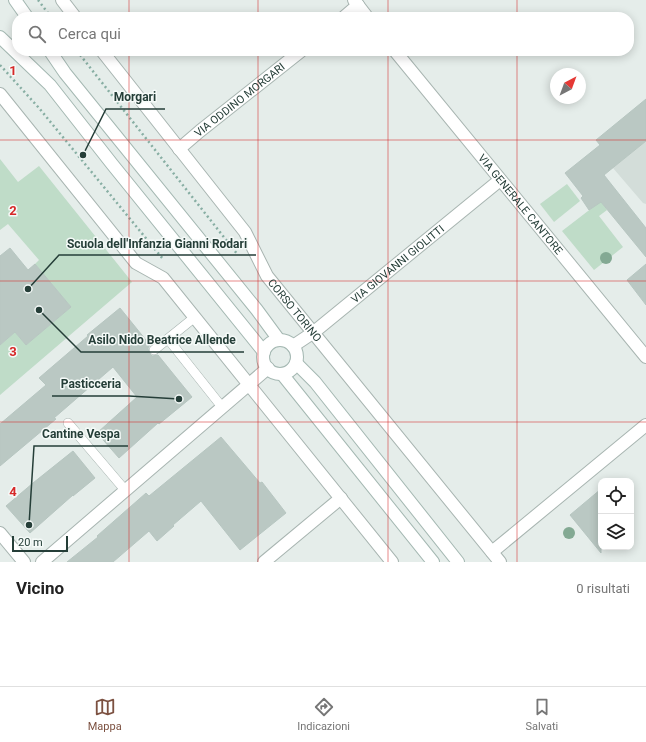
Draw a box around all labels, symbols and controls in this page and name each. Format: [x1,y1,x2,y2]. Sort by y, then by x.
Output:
search box [12,12,634,56]
icon: search [26,23,48,45]
text: Cerca qui [58,25,121,43]
street label: VIA ODDINO MORGARI [192,60,287,140]
text: 1 [9,63,17,78]
north arrow [550,68,586,104]
callout: Morgari [106,85,165,109]
text: Morgari [114,90,156,104]
street label: VIA GENERALE CANTORE [476,151,566,257]
text: 2 [9,203,17,218]
street label: VIA GIOVANNI GIOLITTI [348,222,447,306]
callout: Scuola dell'Infanzia Gianni Rodari [59,231,256,255]
text: Scuola dell'Infanzia Gianni Rodari [67,237,247,251]
street label: CORSO TORINO [265,276,324,344]
callout: Asilo Nido Beatrice Allende [81,328,244,352]
text: Asilo Nido Beatrice Allende [88,333,236,347]
text: 3 [9,344,17,359]
callout: Pasticceria [52,372,129,396]
text: Pasticceria [61,377,122,391]
callout: Cantine Vespa [34,422,128,446]
text: Cantine Vespa [42,427,120,441]
map controls [598,478,634,550]
button: locate [598,478,634,514]
text: 4 [9,484,17,499]
button: layers [598,514,634,550]
scale bar [12,534,68,553]
text: 20 m [18,536,43,549]
text: Vicino [16,578,64,598]
text: 0 risultati [576,581,630,596]
tab: Mappa [88,696,122,733]
tab: Indicazioni [297,696,350,733]
tab: Salvati [526,696,558,733]

